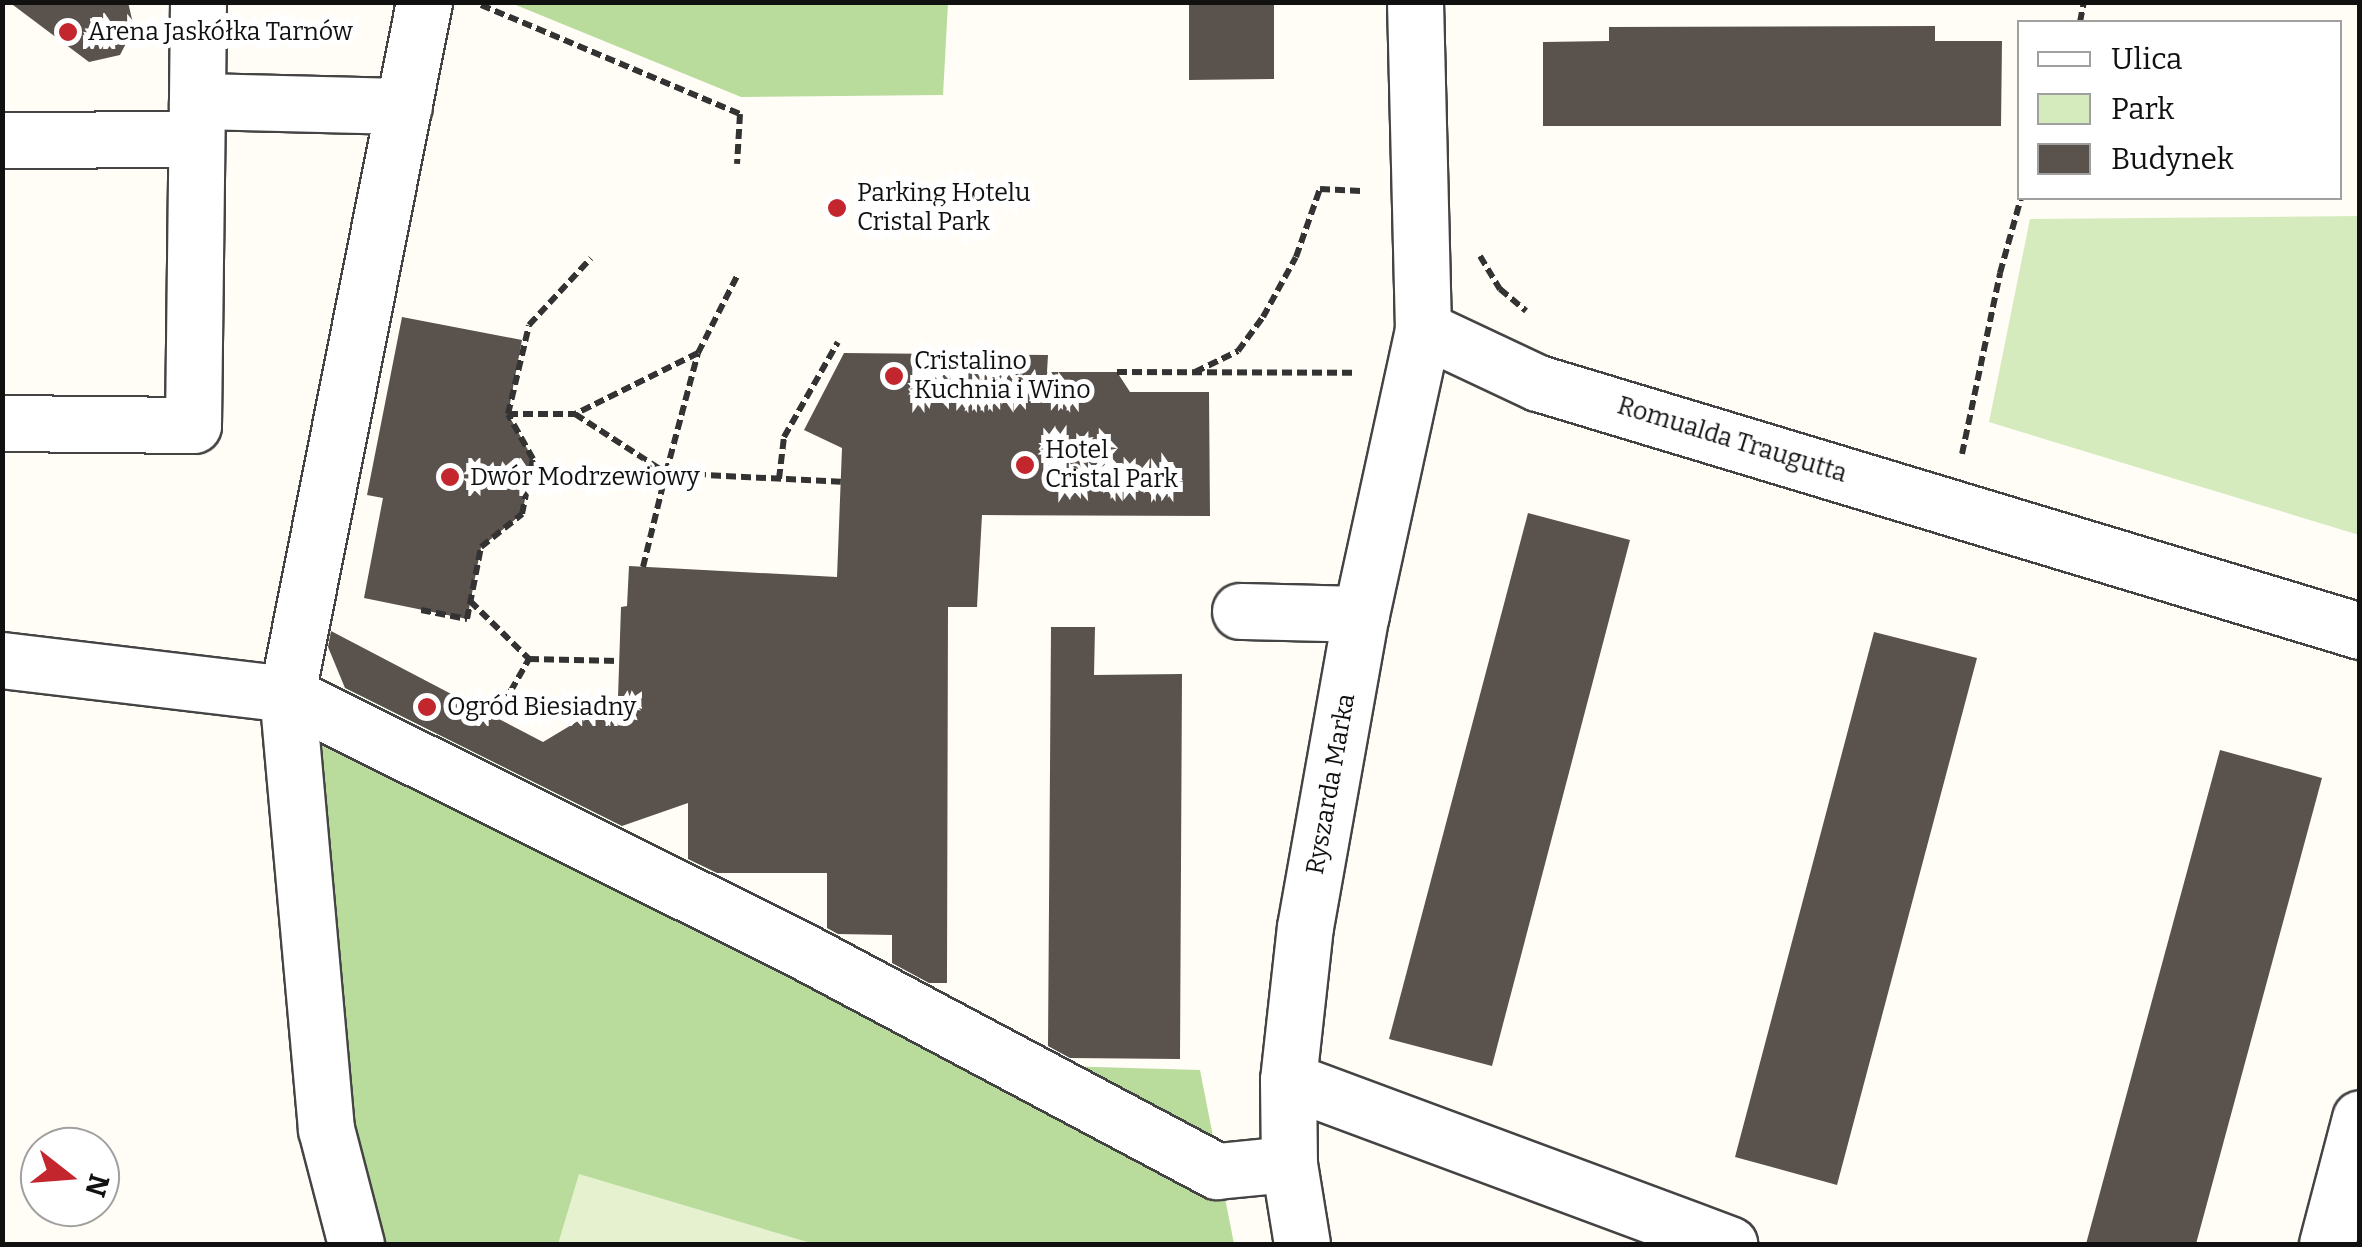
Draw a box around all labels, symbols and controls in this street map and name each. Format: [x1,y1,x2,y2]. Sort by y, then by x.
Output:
place label: Arena Jaskółka Tarnów [88,17,353,47]
legend [2017,20,2342,200]
marker: Arena Jaskółka Tarnów [57,21,79,43]
text: Ulica [2111,41,2182,77]
text: Park [2111,91,2174,127]
text: Budynek [2111,141,2234,177]
place label: Parking Hotelu Cristal Park [857,179,1030,238]
marker: Parking Hotelu Cristal Park [826,197,848,219]
place label: Cristalino Kuchnia i Wino [914,347,1091,406]
marker: Cristalino Kuchnia i Wino [883,365,905,387]
street label: Romualda Traugutta [1614,391,1850,489]
place label: Hotel Cristal Park [1045,436,1178,495]
marker: Hotel Cristal Park [1014,454,1036,476]
place label: Dwór Modrzewiowy [470,462,700,492]
marker: Dwór Modrzewiowy [439,466,461,488]
street label: Ryszarda Marka [1300,691,1362,877]
place label: Ogród Biesiadny [447,692,636,722]
marker: Ogród Biesiadny [416,696,438,718]
north arrow [20,1127,120,1227]
text: N [78,1170,116,1200]

